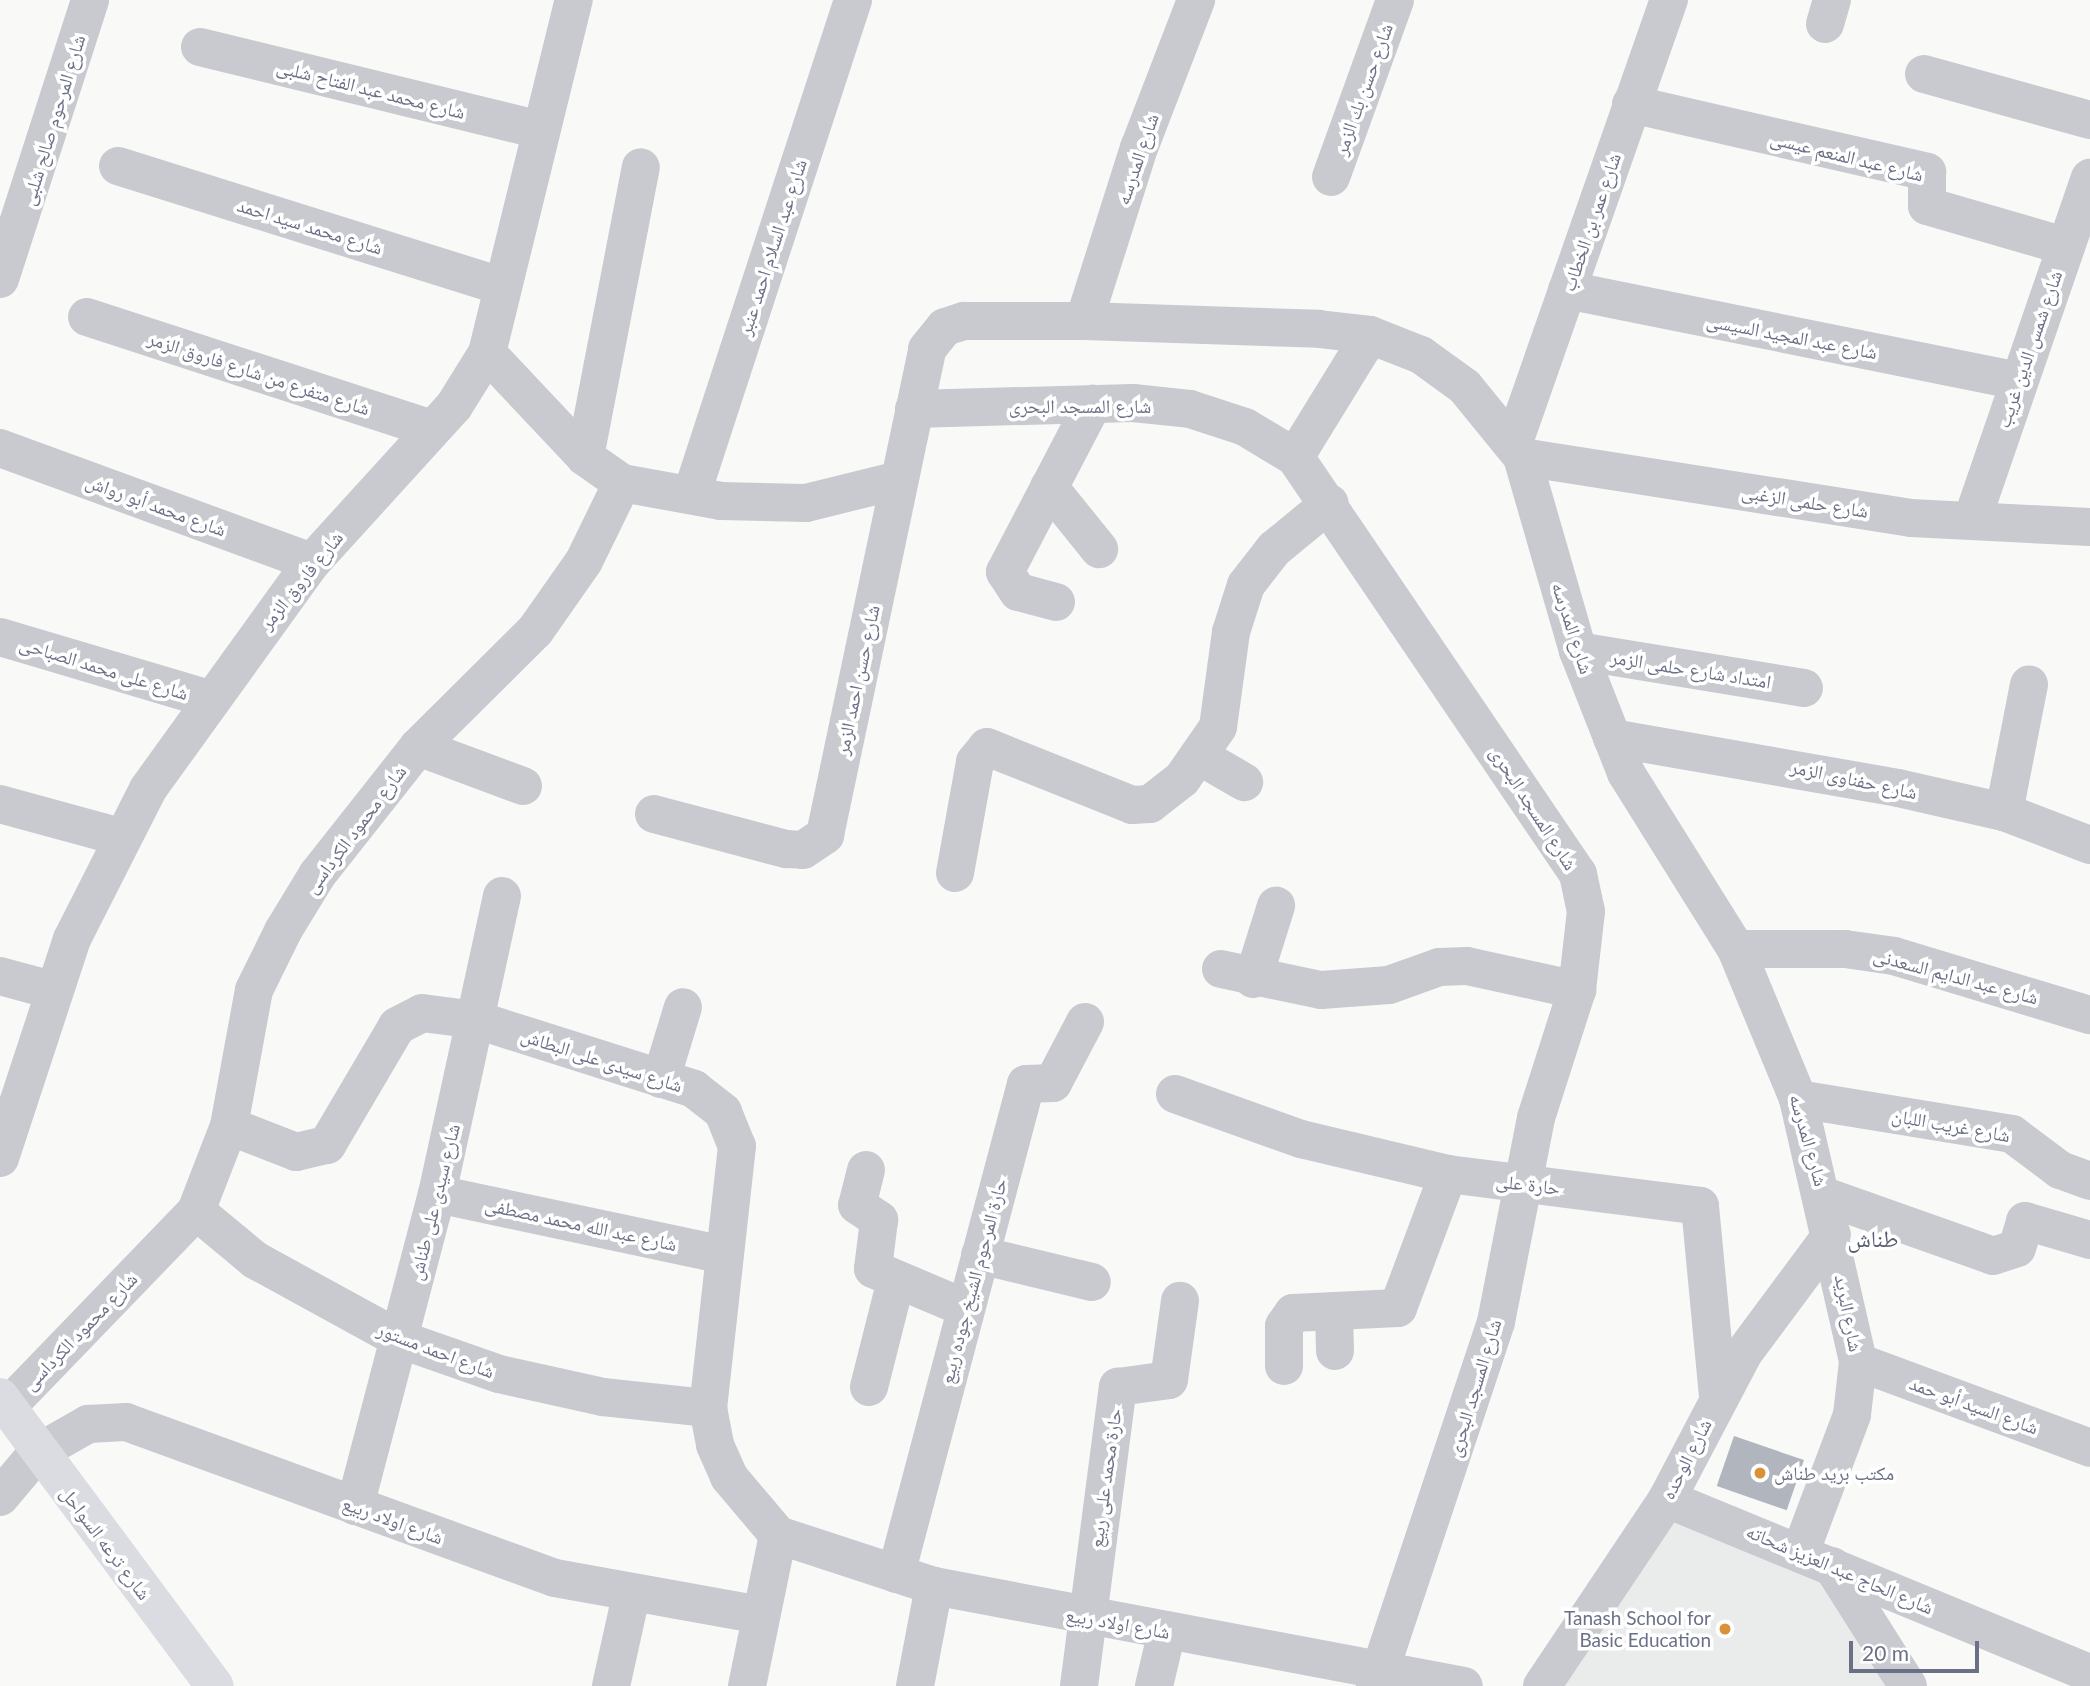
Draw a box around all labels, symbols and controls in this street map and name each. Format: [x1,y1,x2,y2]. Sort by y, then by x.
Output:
street label: شارع حسن بك الزمر [1329,20,1397,158]
street label: شارع المرحوم صالح شلبى [16,32,90,208]
street label: شارع محمد عبد الفتاح شلبى [274,55,468,123]
street label: شارع المدرسه [1111,110,1163,208]
street label: شارع عبد المنعم عيسى [1768,126,1926,186]
street label: شارع عمر بن الخطاب [1557,150,1625,294]
street label: شارع عبد السلام احمد عنبر [733,156,811,338]
street label: شارع محمد سيد احمد [235,193,385,259]
street label: شارع شمس الدين غريب [1991,267,2067,431]
street label: شارع عبد المجيد السيسى [1705,308,1879,364]
street label: شارع متفرع من شارع فاروق الزمر [145,326,373,420]
street label: شارع المسجد البحرى [1009,395,1151,417]
street label: شارع محمد أبو رواش [83,469,229,541]
street label: شارع حلمى الزغبى [1740,480,1870,522]
street label: شارع فاروق الزمر [254,526,348,634]
street label: شارع المدرسه [1548,579,1598,677]
street label: شارع حسن احمد الزمر [830,603,884,757]
street label: شارع على محمد الصباحى [17,632,191,704]
street label: امتداد شارع حلمى الزمر [1609,645,1773,693]
street label: شارع المسجد البحرى [1486,742,1582,874]
street label: شارع حفناوى الزمر [1789,754,1919,804]
street label: شارع محمود الكرداسى [299,760,411,898]
street label: شارع عبد الدايم السعدنى [1871,943,2041,1009]
street label: شارع سيدى على البطاش [518,1023,686,1097]
street label: شارع المدرسه [1785,1091,1833,1189]
street label: شارع غريب اللبان [1890,1103,2012,1147]
street label: شارع سيدى على طناش [404,1121,464,1283]
street label: حارة على [1495,1169,1561,1199]
street label: حارة المرحوم الشيخ جوده ربيع [935,1176,1011,1386]
street label: شارع عبد الله محمد مصطفى [483,1193,679,1255]
district label: طناش [1847,1224,1899,1252]
street label: شارع محمود الكرداسى [18,1267,142,1395]
street label: شارع البريد [1830,1272,1868,1354]
street label: شارع المسجد البحرى [1442,1316,1506,1460]
street label: شارع احمد مستور [374,1317,498,1383]
street label: شارع السيد أبو حمد [1907,1371,2041,1439]
street label: حارة محمد على ربيع [1084,1407,1126,1549]
street label: شارع الوحده [1656,1415,1716,1503]
place label: مكتب بريد طناش [1774,1462,1894,1484]
marker: مكتب بريد طناش [1752,1465,1768,1481]
street label: شارع ترعه السواحل [56,1482,156,1604]
street label: شارع اولاد ربيع [340,1491,446,1549]
street label: شارع الحاج عبد العزيز شحاته [1743,1519,1937,1619]
street label: شارع اولاد ربيع [1064,1603,1172,1643]
place label: Tanash School for Basic Education [1564,1607,1711,1651]
marker: Tanash School for Basic Education [1717,1621,1733,1637]
scale bar [1852,1626,1982,1670]
text: 20 m [1862,1640,1909,1665]

